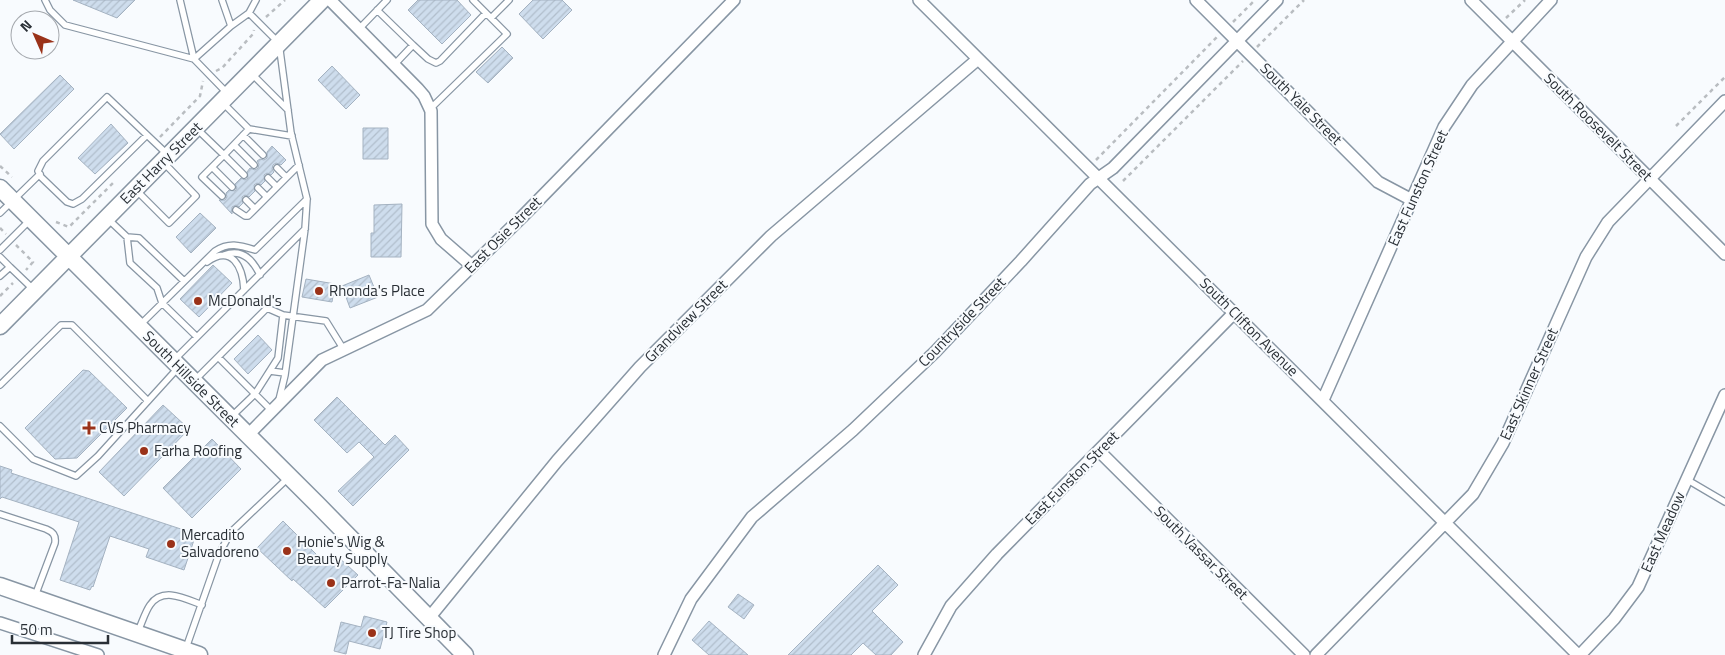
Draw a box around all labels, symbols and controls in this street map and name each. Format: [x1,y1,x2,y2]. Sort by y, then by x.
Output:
north arrow [10,10,60,60]
text: N [15,15,36,36]
street label: South Yale Street [1255,57,1348,151]
street label: South Roosevelt Street [1539,67,1658,187]
street label: East Harry Street [114,116,208,209]
street label: East Funston Street [1382,125,1454,250]
street label: East Osie Street [459,190,547,279]
street label: Countryside Street [913,271,1011,372]
street label: South Clifton Avenue [1195,272,1304,381]
street label: Grandview Street [639,273,733,367]
place label: Rhonda's Place [329,279,425,302]
marker: Rhonda's Place [313,285,325,297]
place label: McDonald's [208,289,282,312]
marker: McDonald's [192,295,204,307]
street label: East Skinner Street [1493,323,1564,444]
street label: South Hillside Street [138,325,246,433]
place label: CVS Pharmacy [99,416,191,439]
marker: CVS Pharmacy [83,422,95,434]
street label: East Funston Street [1019,425,1125,530]
place label: Farha Roofing [154,439,242,462]
marker: Farha Roofing [138,445,150,457]
street label: East Meadow [1635,488,1691,576]
street label: South Vassar Street [1149,500,1254,606]
place label: Mercadito Salvadoreno [181,523,259,563]
place label: Honie's Wig & Beauty Supply [297,530,388,570]
marker: Mercadito Salvadoreno [165,538,177,550]
marker: Honie's Wig & Beauty Supply [281,545,293,557]
place label: Parrot-Fa-Nalia [341,571,441,594]
marker: Parrot-Fa-Nalia [325,577,337,589]
scale bar [12,612,109,644]
text: 50 m [20,618,53,641]
place label: TJ Tire Shop [382,621,456,644]
marker: TJ Tire Shop [366,627,378,639]

